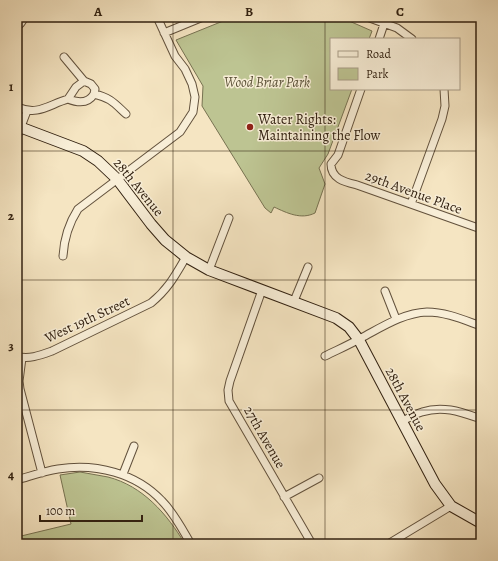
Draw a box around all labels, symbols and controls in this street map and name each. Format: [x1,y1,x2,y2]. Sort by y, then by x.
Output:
text: A [93,3,103,20]
text: B [245,3,253,20]
text: C [396,3,404,20]
legend [330,38,460,90]
text: Road [366,46,392,62]
text: Park [366,66,389,82]
park label: Wood Briar Park [224,73,310,92]
text: 1 [9,78,14,95]
place label: Water Rights: Maintaining the Flow [257,110,381,145]
marker: Water Rights: Maintaining the Flow [245,122,255,132]
street label: 28th Avenue [109,154,168,220]
street label: 29th Avenue Place [363,166,465,219]
text: 2 [8,207,15,224]
street label: West 19th Street [41,291,133,348]
text: 3 [8,337,14,354]
street label: 28th Avenue [381,364,430,435]
street label: 27th Avenue [239,403,290,472]
text: 4 [8,466,14,483]
scale bar [40,497,142,523]
text: 100 m [46,503,75,519]

